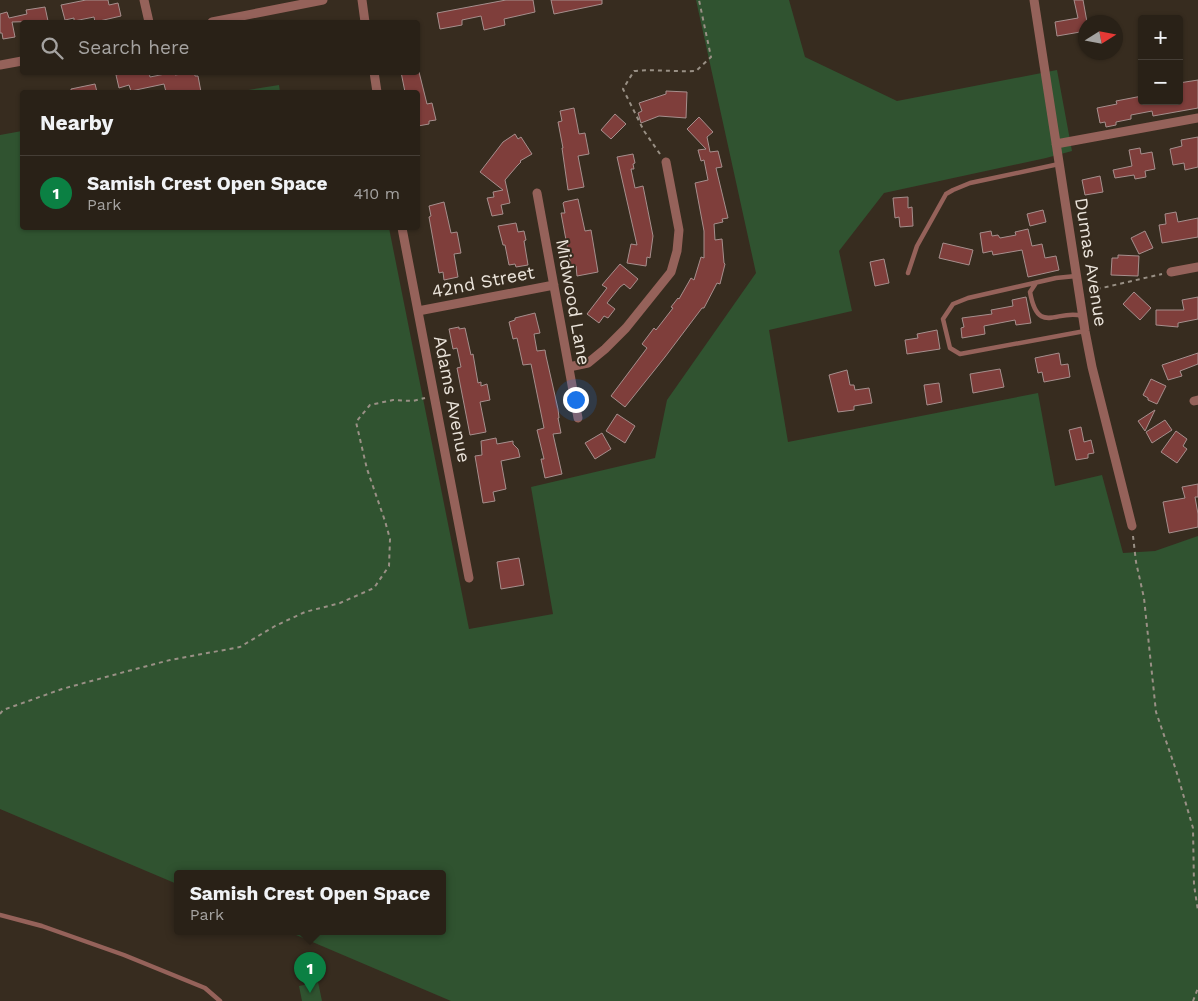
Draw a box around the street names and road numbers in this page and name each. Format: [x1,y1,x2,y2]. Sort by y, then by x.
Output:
street label: Dumas Avenue [1071,196,1112,328]
street label: Midwood Lane [552,237,595,367]
street label: 42nd Street [430,261,537,302]
street label: Adams Avenue [430,334,475,464]

